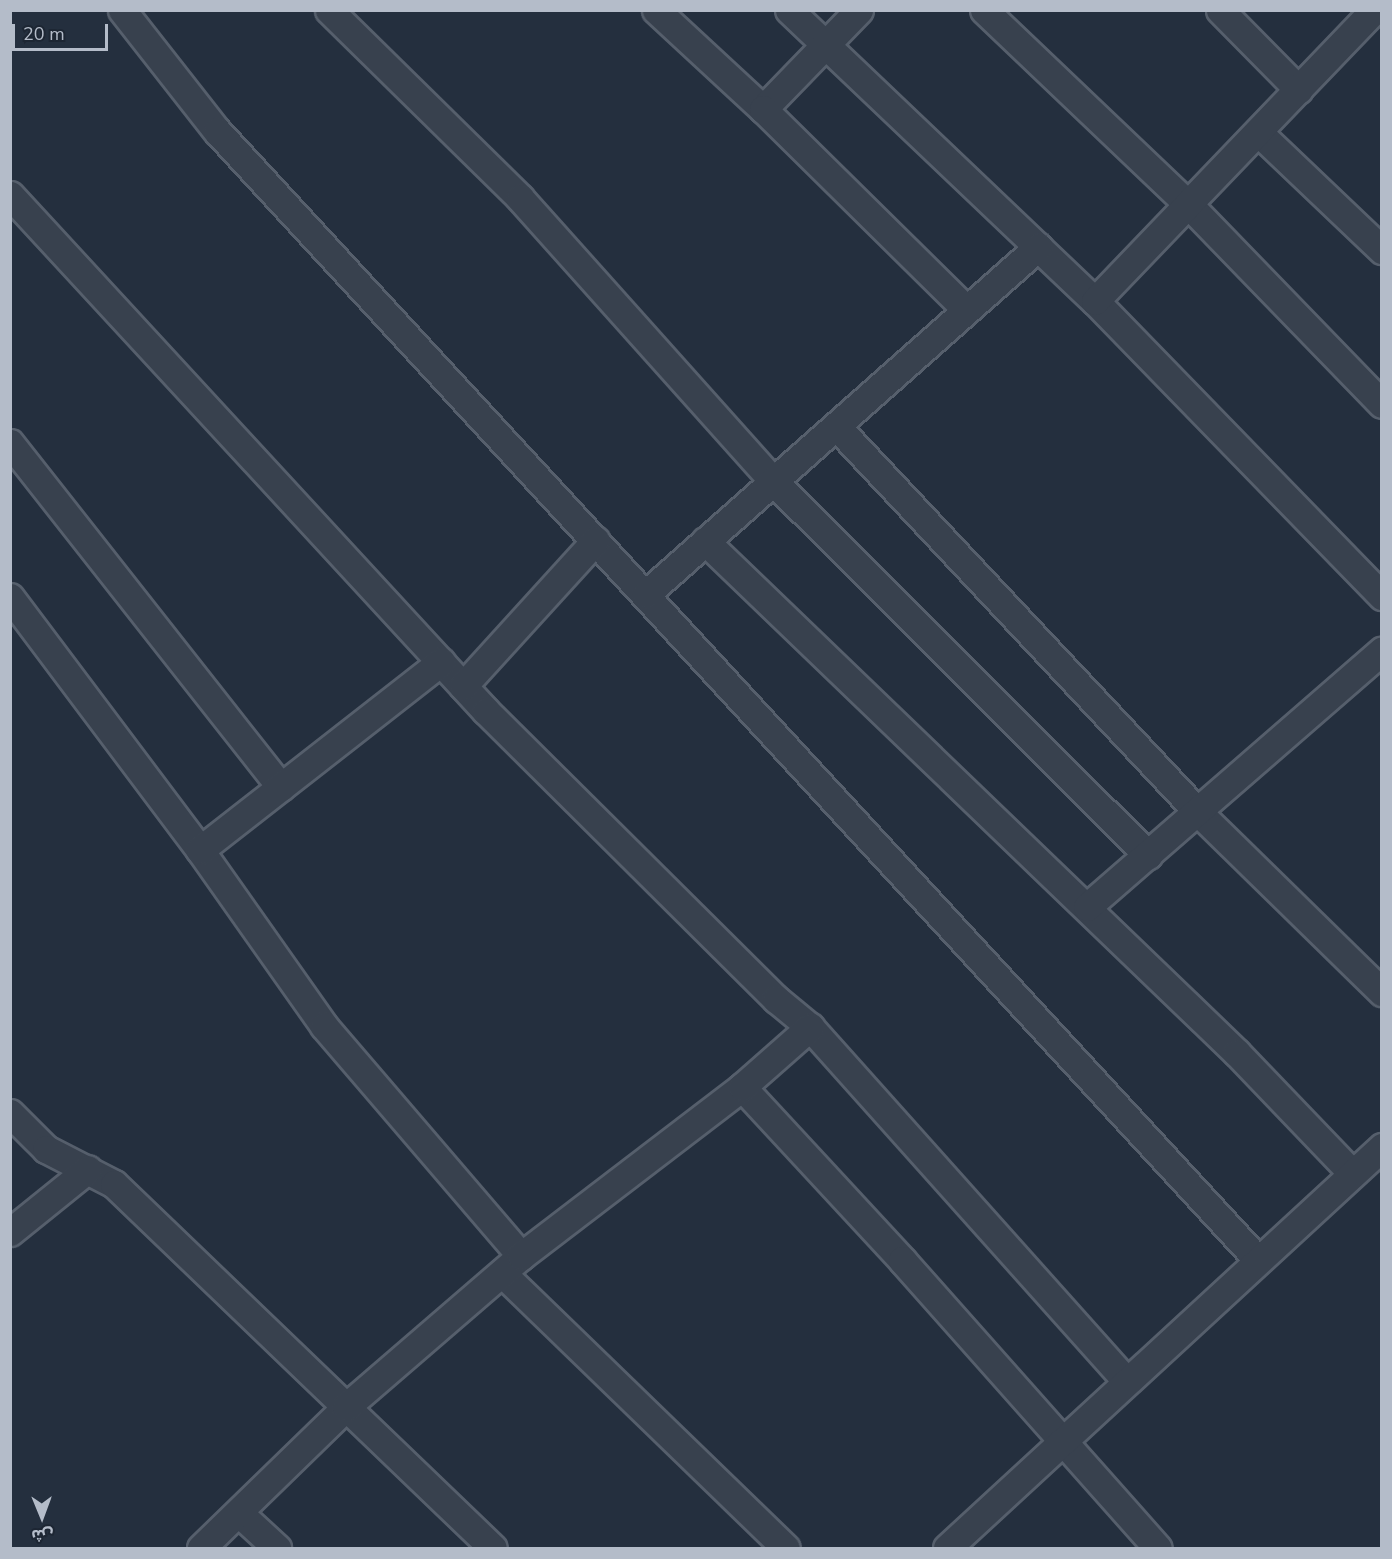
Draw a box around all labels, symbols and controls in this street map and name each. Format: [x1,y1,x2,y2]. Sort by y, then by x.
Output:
scale bar [15,12,111,50]
text: 20 m [23,22,65,46]
north arrow [12,1487,72,1547]
text: ش [31,1524,53,1546]

